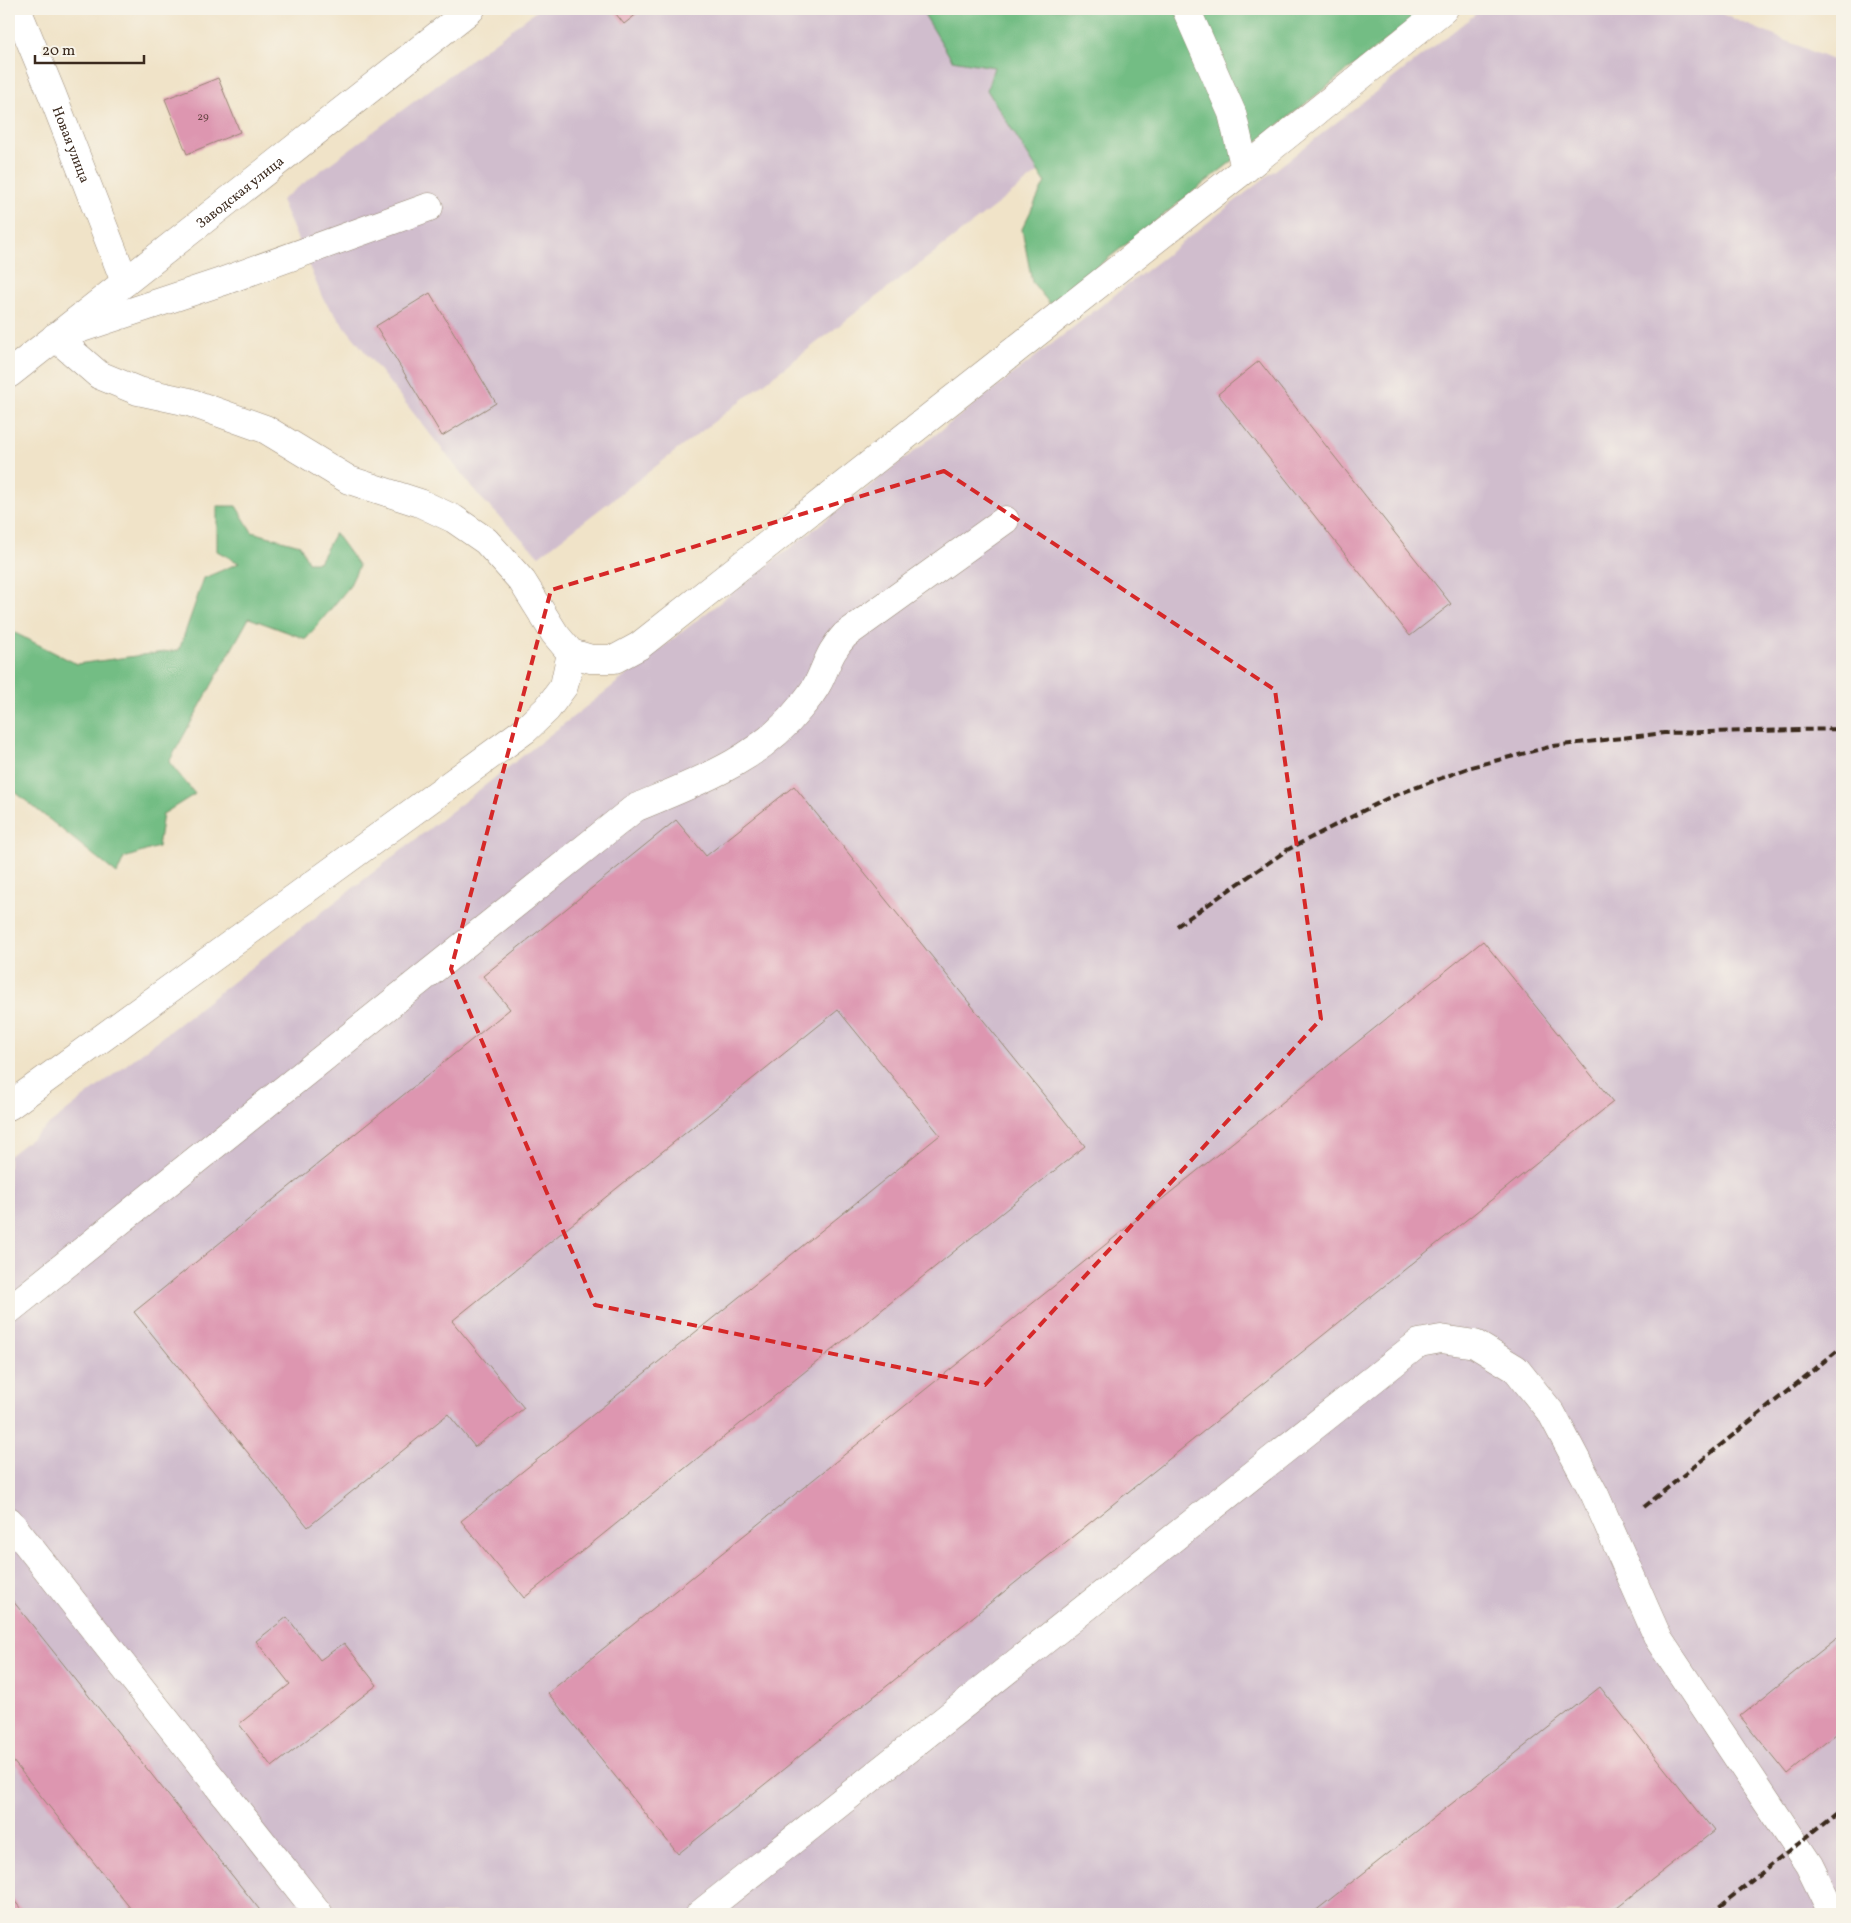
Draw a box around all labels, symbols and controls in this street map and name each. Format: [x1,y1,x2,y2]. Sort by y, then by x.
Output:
scale bar [35,32,144,64]
text: 20 m [42,41,75,62]
street label: Новая улица [47,104,94,186]
house number: 29 [197,110,209,125]
street label: Заводская улица [193,152,288,234]

